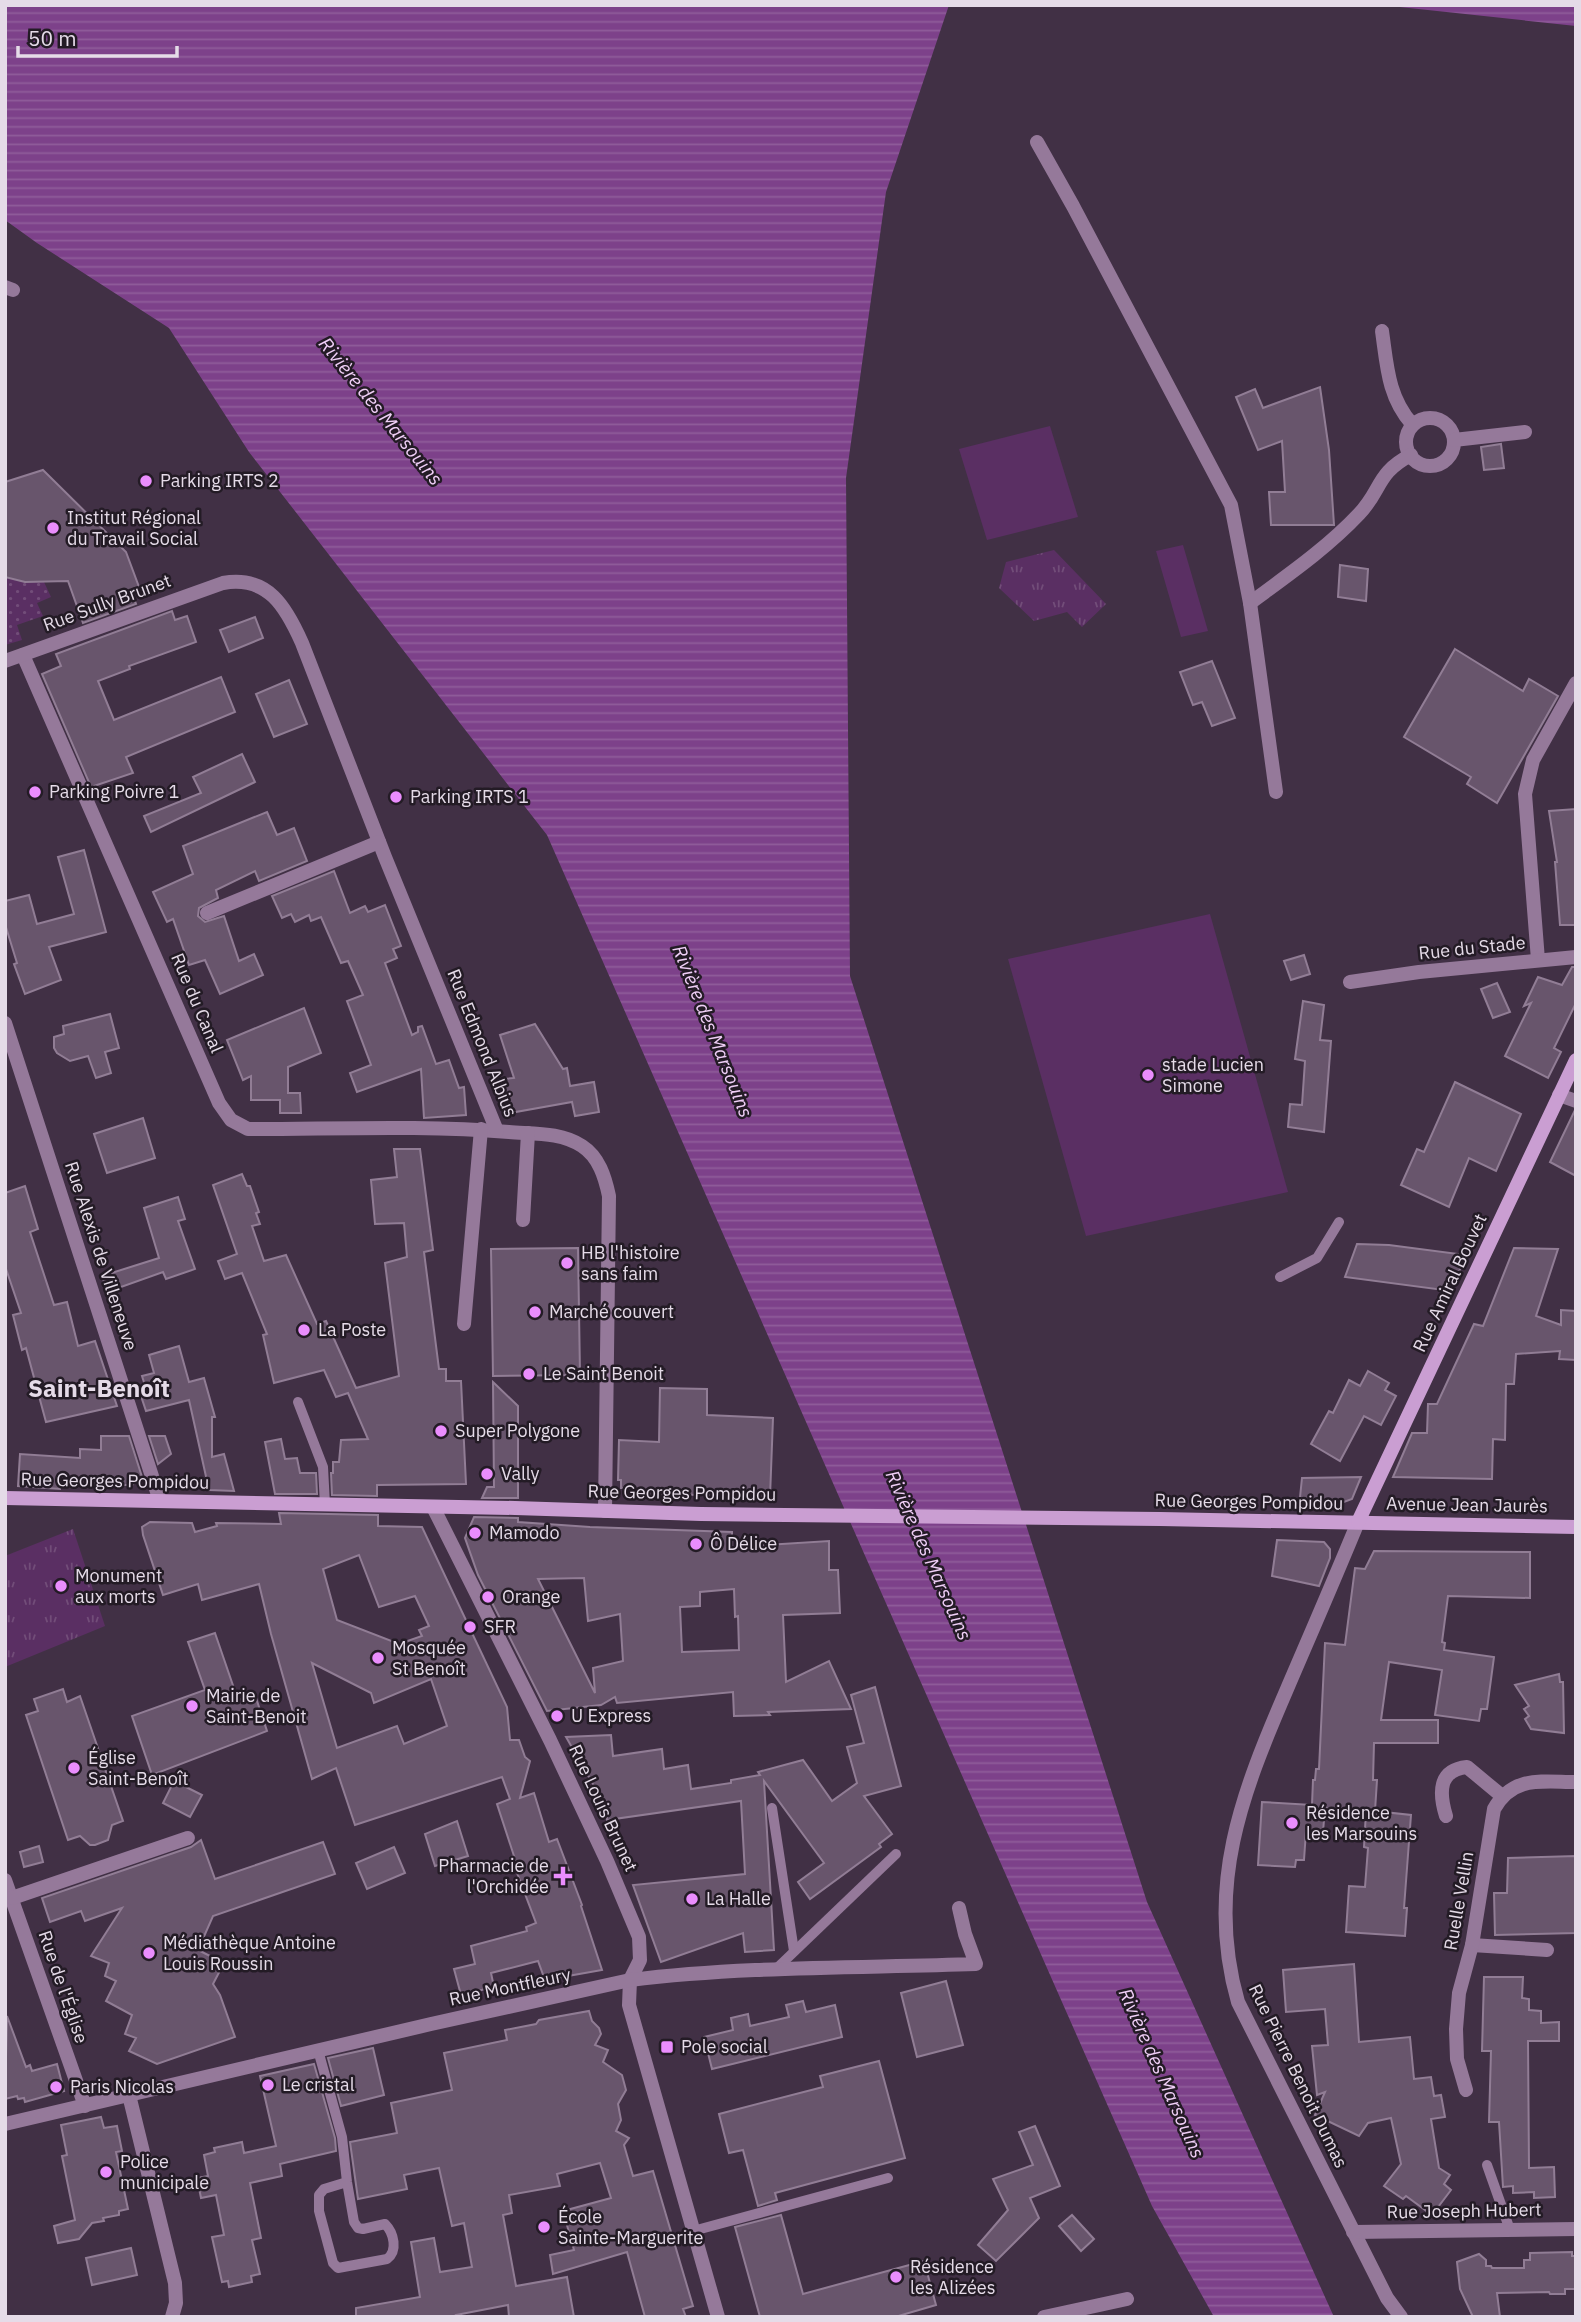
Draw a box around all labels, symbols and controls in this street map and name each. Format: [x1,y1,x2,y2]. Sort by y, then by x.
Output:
scale bar [18,14,177,58]
text: 50 m [28,24,77,52]
water label: Rivière des Marsouins [314,332,448,490]
place label: Parking IRTS 2 [160,469,279,492]
marker: Parking IRTS 2 [138,473,154,489]
place label: Institut Régional du Travail Social [67,506,201,550]
marker: Institut Régional du Travail Social [45,520,61,536]
street label: Rue Sully Brunet [40,569,174,636]
place label: Parking Poivre 1 [49,780,179,803]
marker: Parking Poivre 1 [27,784,43,800]
place label: Parking IRTS 1 [410,785,529,808]
marker: Parking IRTS 1 [388,789,404,805]
street label: Rue du Stade [1417,930,1527,965]
water label: Rivière des Marsouins [667,941,759,1121]
street label: Rue du Canal [166,949,229,1056]
street label: Rue Edmond Albius [442,965,523,1120]
place label: stade Lucien Simone [1162,1053,1264,1097]
marker: stade Lucien Simone [1140,1067,1156,1083]
street label: Rue Alexis de Villeneuve [60,1159,143,1353]
street label: Rue Amiral Bouvet [1407,1210,1492,1356]
place label: HB l'histoire sans faim [581,1241,680,1285]
marker: HB l'histoire sans faim [559,1255,575,1271]
place label: Marché couvert [549,1300,674,1323]
marker: Marché couvert [527,1304,543,1320]
place label: La Poste [318,1318,386,1341]
marker: La Poste [296,1322,312,1338]
place label: Le Saint Benoit [543,1362,664,1385]
marker: Le Saint Benoit [521,1366,537,1382]
district label: Saint-Benoît [28,1372,170,1404]
place label: Super Polygone [455,1419,580,1442]
marker: Super Polygone [433,1423,449,1439]
place label: Vally [501,1462,540,1485]
marker: Vally [479,1466,495,1482]
water label: Rivière des Marsouins [881,1466,977,1644]
street label: Rue Georges Pompidou [20,1467,210,1494]
street label: Rue Georges Pompidou [587,1479,777,1506]
street label: Rue Georges Pompidou [1154,1488,1344,1515]
street label: Avenue Jean Jaurès [1386,1492,1548,1517]
place label: Mamodo [489,1521,560,1544]
marker: Mamodo [467,1525,483,1541]
place label: Ô Délice [710,1532,777,1555]
marker: Ô Délice [688,1536,704,1552]
place label: Monument aux morts [75,1564,162,1608]
marker: Monument aux morts [53,1578,69,1594]
place label: Orange [502,1585,561,1608]
marker: Orange [480,1589,496,1605]
place label: SFR [484,1615,516,1638]
marker: SFR [462,1619,478,1635]
place label: Mosquée St Benoît [392,1636,466,1680]
marker: Mosquée St Benoît [370,1650,386,1666]
place label: Mairie de Saint-Benoit [206,1684,307,1728]
marker: Mairie de Saint-Benoit [184,1698,200,1714]
place label: U Express [571,1704,651,1727]
marker: U Express [549,1708,565,1724]
street label: Rue Louis Brunet [564,1741,643,1875]
place label: Église Saint-Benoît [88,1746,189,1790]
marker: Église Saint-Benoît [66,1760,82,1776]
place label: Résidence les Marsouins [1306,1801,1417,1845]
marker: Résidence les Marsouins [1284,1815,1300,1831]
street label: Ruelle Vellin [1438,1850,1479,1952]
place label: Pharmacie de l'Orchidée [438,1854,549,1898]
marker: Pharmacie de l'Orchidée [555,1868,571,1884]
place label: La Halle [706,1887,771,1910]
marker: La Halle [684,1891,700,1907]
street label: Rue de l'Église [33,1927,94,2046]
place label: Médiathèque Antoine Louis Roussin [163,1931,336,1975]
marker: Médiathèque Antoine Louis Roussin [141,1945,157,1961]
street label: Rue Montfleury [447,1962,573,2011]
street label: Rue Pierre Benoit Dumas [1244,1980,1353,2172]
water label: Rivière des Marsouins [1114,1984,1210,2162]
place label: Pole social [681,2035,768,2058]
marker: Pole social [659,2039,675,2055]
place label: Le cristal [282,2073,355,2096]
place label: Paris Nicolas [70,2075,174,2098]
marker: Le cristal [260,2077,276,2093]
marker: Paris Nicolas [48,2079,64,2095]
place label: Police municipale [120,2150,209,2194]
marker: Police municipale [98,2164,114,2180]
street label: Rue Joseph Hubert [1386,2198,1542,2223]
place label: École Sainte-Marguerite [558,2205,704,2249]
marker: École Sainte-Marguerite [536,2219,552,2235]
place label: Résidence les Alizées [910,2255,995,2299]
marker: Résidence les Alizées [888,2269,904,2285]

